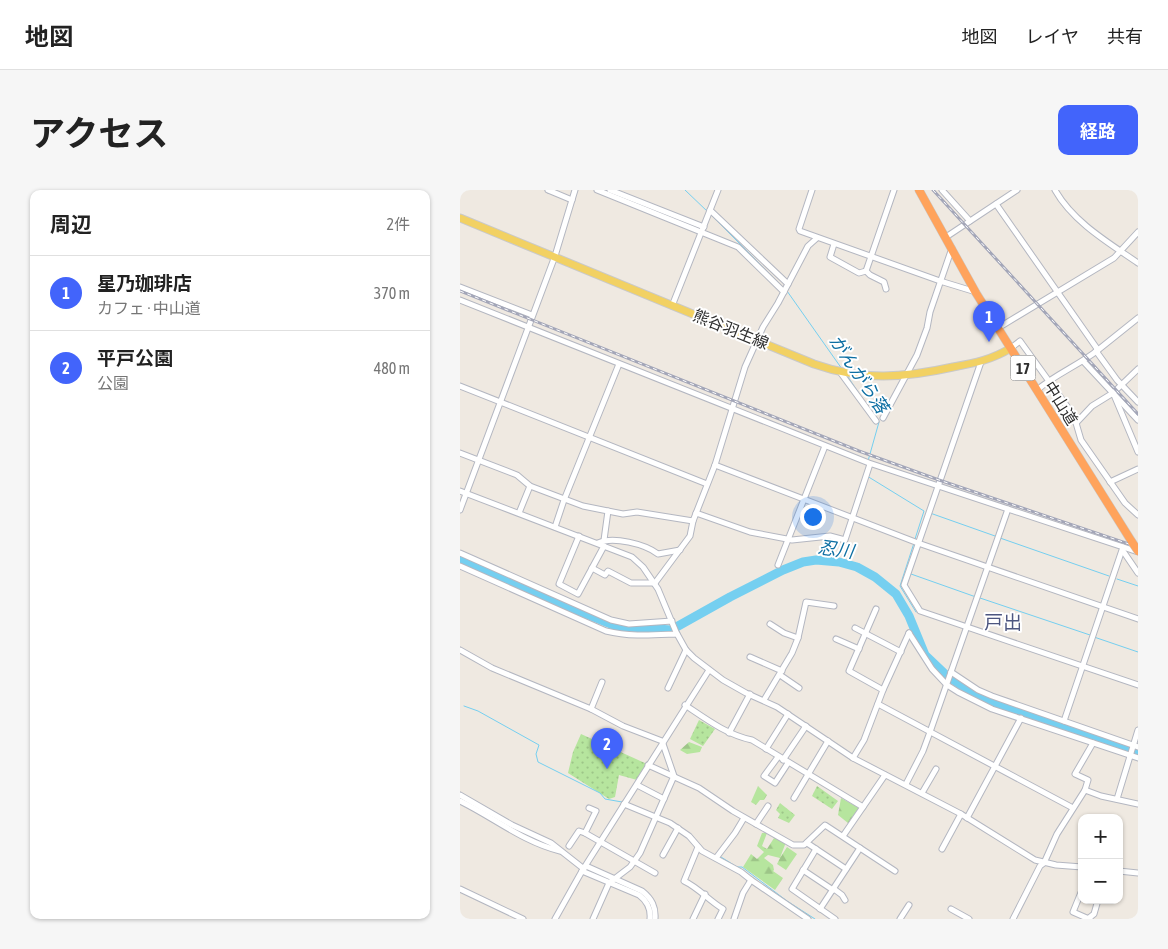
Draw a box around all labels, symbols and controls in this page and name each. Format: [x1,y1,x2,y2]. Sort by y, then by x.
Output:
text: 地図 [25,23,73,50]
text: 地図 [962,26,998,47]
text: レイヤ [1026,26,1079,47]
text: 共有 [1107,26,1143,47]
button: 経路 [1058,105,1138,155]
text: アクセス [30,113,168,153]
text: 周辺 [50,212,92,236]
text: 2件 [386,215,410,233]
text: 星乃珈琲店 [97,272,192,294]
text: 1 [62,284,70,302]
text: 370 m [374,284,410,302]
text: カフェ · 中山道 [97,299,201,317]
pin: 1 [973,301,1005,342]
street label: 熊谷羽生線 [691,306,771,352]
water label: がんがら落 [825,331,895,420]
text: 平戸公園 [97,347,173,369]
road number: 17 [1010,356,1036,380]
text: 2 [62,359,70,377]
text: 480 m [374,359,410,377]
text: 公園 [97,374,129,392]
street label: 中山道 [1041,378,1081,428]
your location [800,504,826,530]
water label: 忍川 [817,536,857,562]
district label: 戸出 [984,611,1022,633]
pin: 2 [591,728,623,769]
map controls [1078,814,1123,904]
button: + [1078,814,1123,859]
button: − [1078,859,1123,904]

